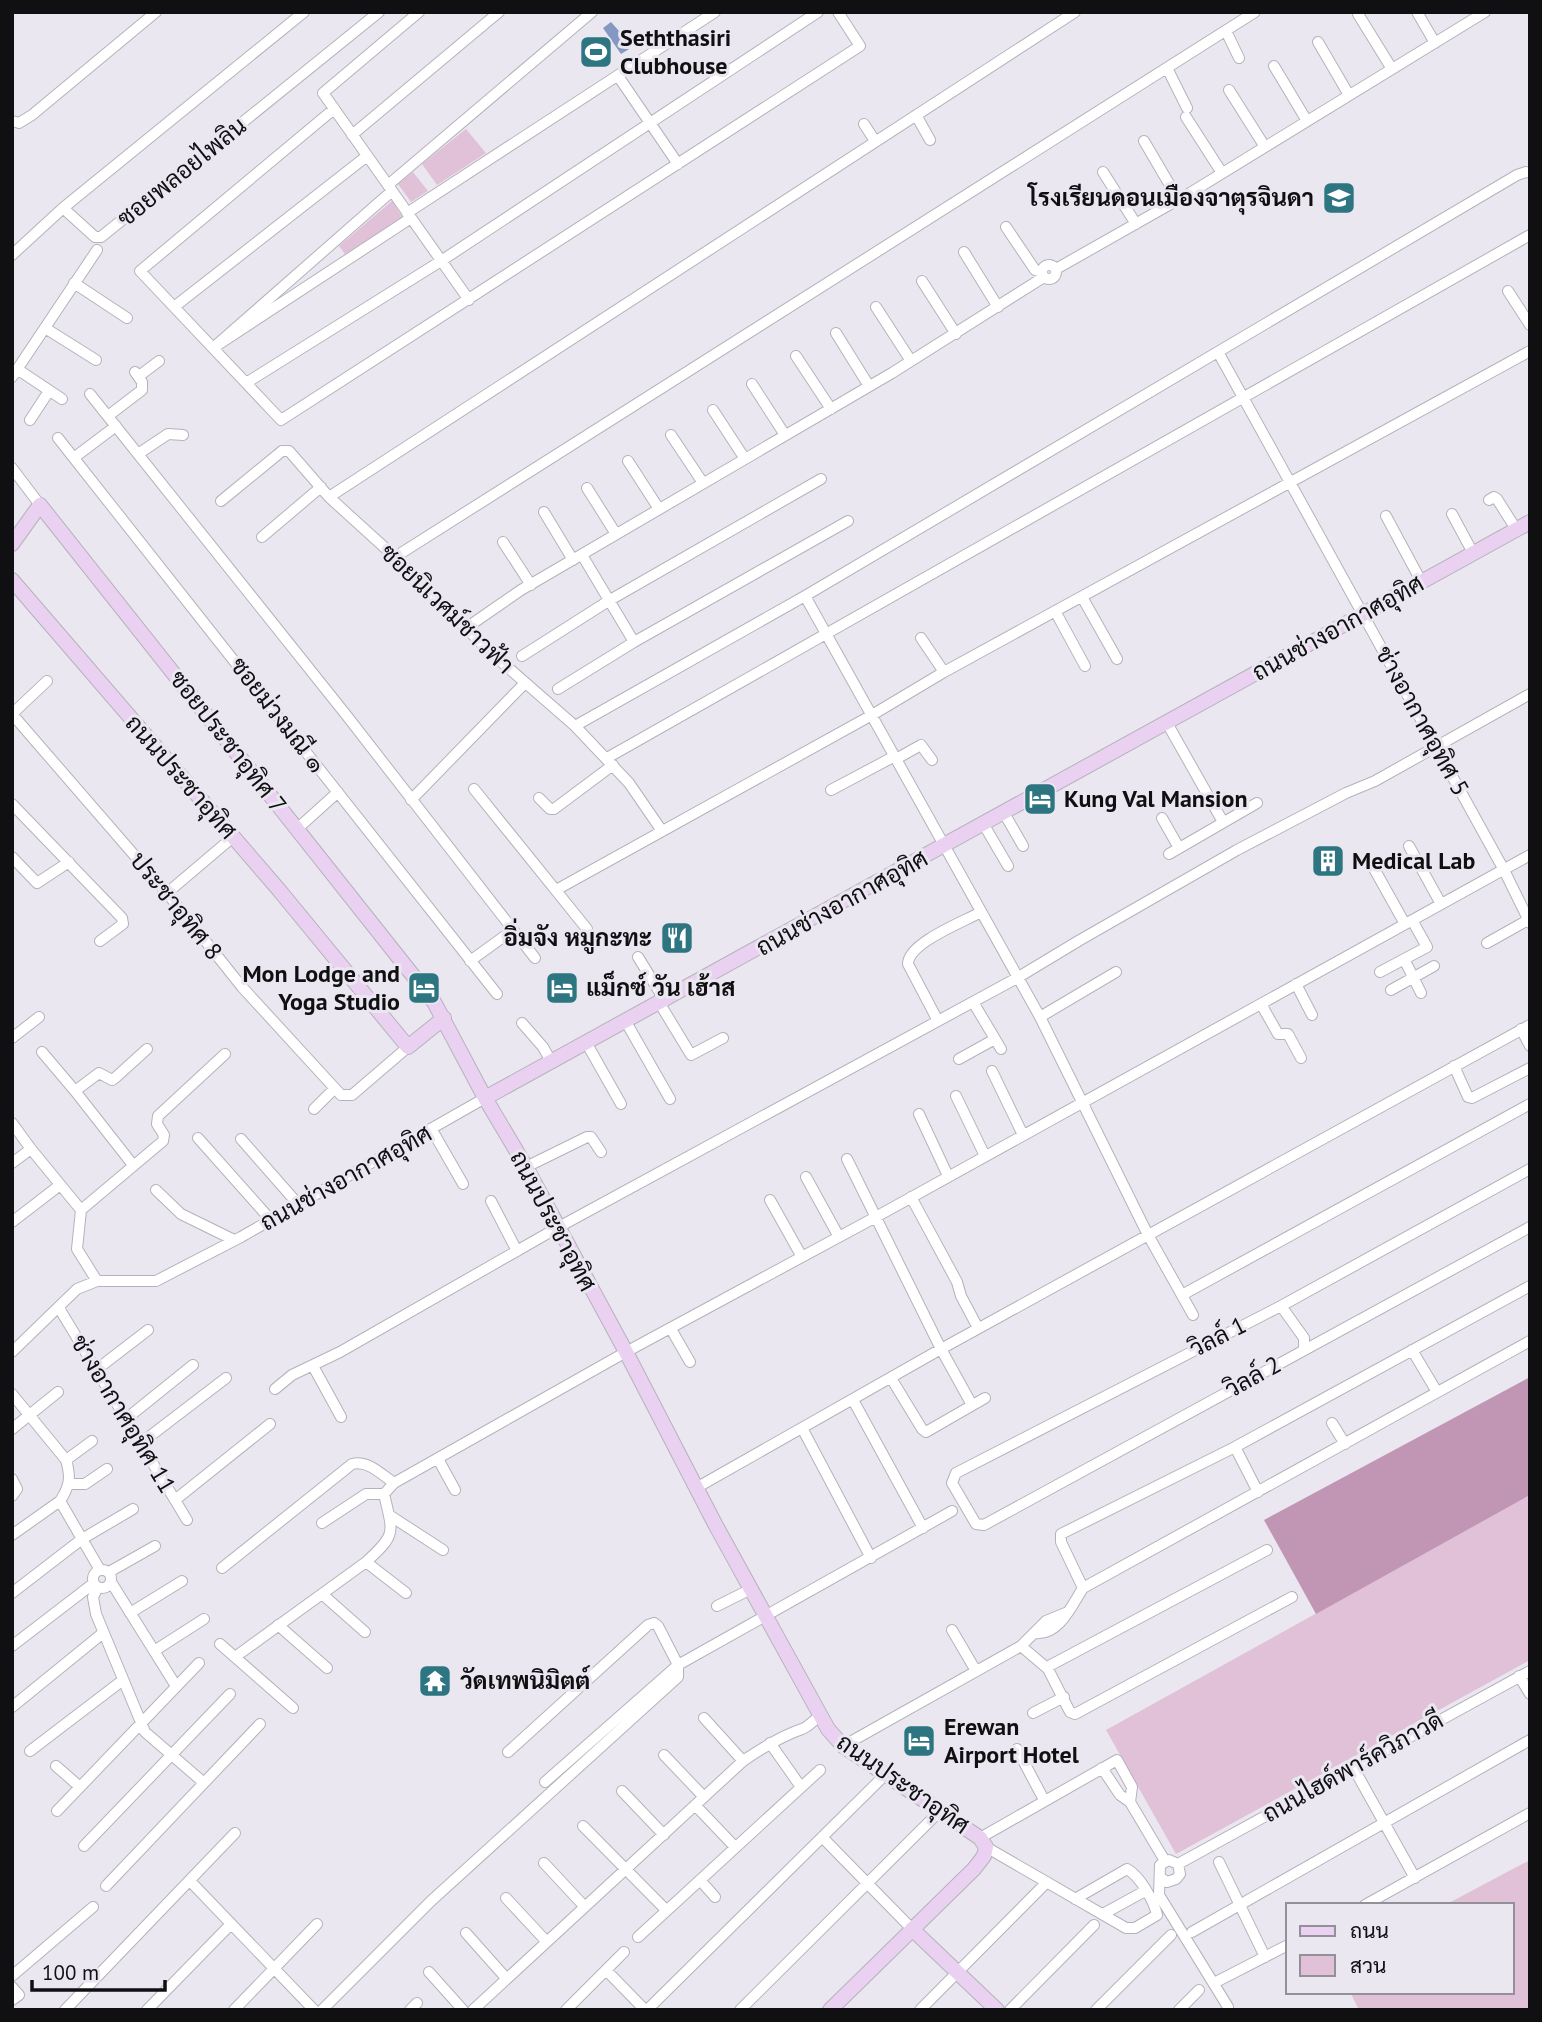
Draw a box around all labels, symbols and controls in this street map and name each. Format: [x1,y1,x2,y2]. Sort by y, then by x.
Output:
place label: Seththasiri Clubhouse [620,22,731,81]
sports icon: Seththasiri Clubhouse [577,33,615,71]
street label: ซอยพลอยไพลิน [111,110,253,233]
school or university icon: โรงเรียนดอนเมืองจาตุรจินดา [1320,179,1358,217]
place label: โรงเรียนดอนเมืองจาตุรจินดา [1026,182,1314,215]
street label: ซอยนิเวศม์ชาวฟ้า [374,537,521,680]
street label: ถนนช่างอากาศอุทิศ [1246,568,1430,688]
street label: ช่างอากาศอุทิศ 5 [1368,640,1476,802]
street label: ซอยม่วงมณี ๑ [224,651,333,779]
street label: ซอยประชาอุทิศ 7 [162,664,294,820]
street label: ถนนประชาอุทิศ [118,708,244,846]
hotel icon: Kung Val Mansion [1021,780,1059,818]
place label: Kung Val Mansion [1064,783,1247,814]
building icon: Medical Lab [1309,842,1347,880]
street label: ถนนช่างอากาศอุทิศ [750,843,934,963]
street label: ประชาอุทิศ 8 [123,845,229,967]
place label: Medical Lab [1352,845,1475,876]
place label: อิ่มจัง หมูกะทะ [504,918,652,954]
restaurant icon: อิ่มจัง หมูกะทะ [658,919,696,957]
place label: Mon Lodge and Yoga Studio [242,958,400,1017]
hotel icon: Mon Lodge and Yoga Studio [405,969,443,1007]
hotel icon: แม็กซ์ วัน เฮ้าส [543,969,581,1007]
place label: แม็กซ์ วัน เฮ้าส [586,970,735,1003]
street label: ถนนช่างอากาศอุทิศ [254,1118,438,1238]
street label: ถนนประชาอุทิศ [502,1145,604,1297]
street label: วิลล์ 1 [1183,1309,1251,1364]
street label: ช่างอากาศอุทิศ 11 [63,1329,183,1499]
street label: วิลล์ 2 [1218,1349,1286,1405]
temple icon: วัดเทพนิมิตต์ [416,1662,454,1700]
place label: วัดเทพนิมิตต์ [460,1665,591,1696]
street label: ถนนไฮด์พาร์ควิภาวดี [1257,1704,1449,1829]
place label: Erewan Airport Hotel [944,1711,1080,1770]
hotel icon: Erewan Airport Hotel [900,1722,938,1760]
street label: ถนนประชาอุทิศ [830,1726,976,1842]
legend [1286,1903,1514,1994]
text: ถนน [1350,1917,1389,1944]
scale bar [32,1948,164,1992]
text: สวน [1350,1952,1386,1979]
text: 100 m [42,1959,99,1986]

